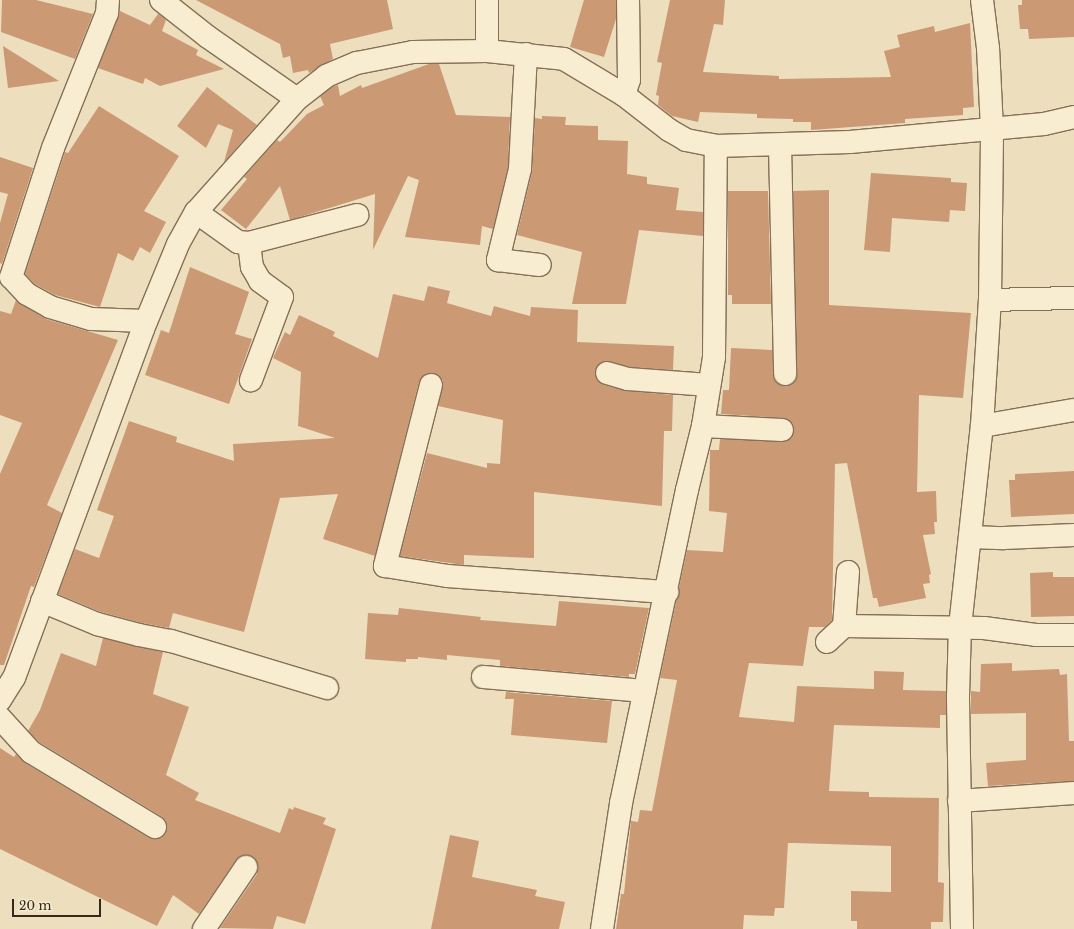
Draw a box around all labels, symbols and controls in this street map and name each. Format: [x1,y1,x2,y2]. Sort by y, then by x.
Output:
scale bar [14,891,103,917]
text: 20 m [19,898,51,913]

